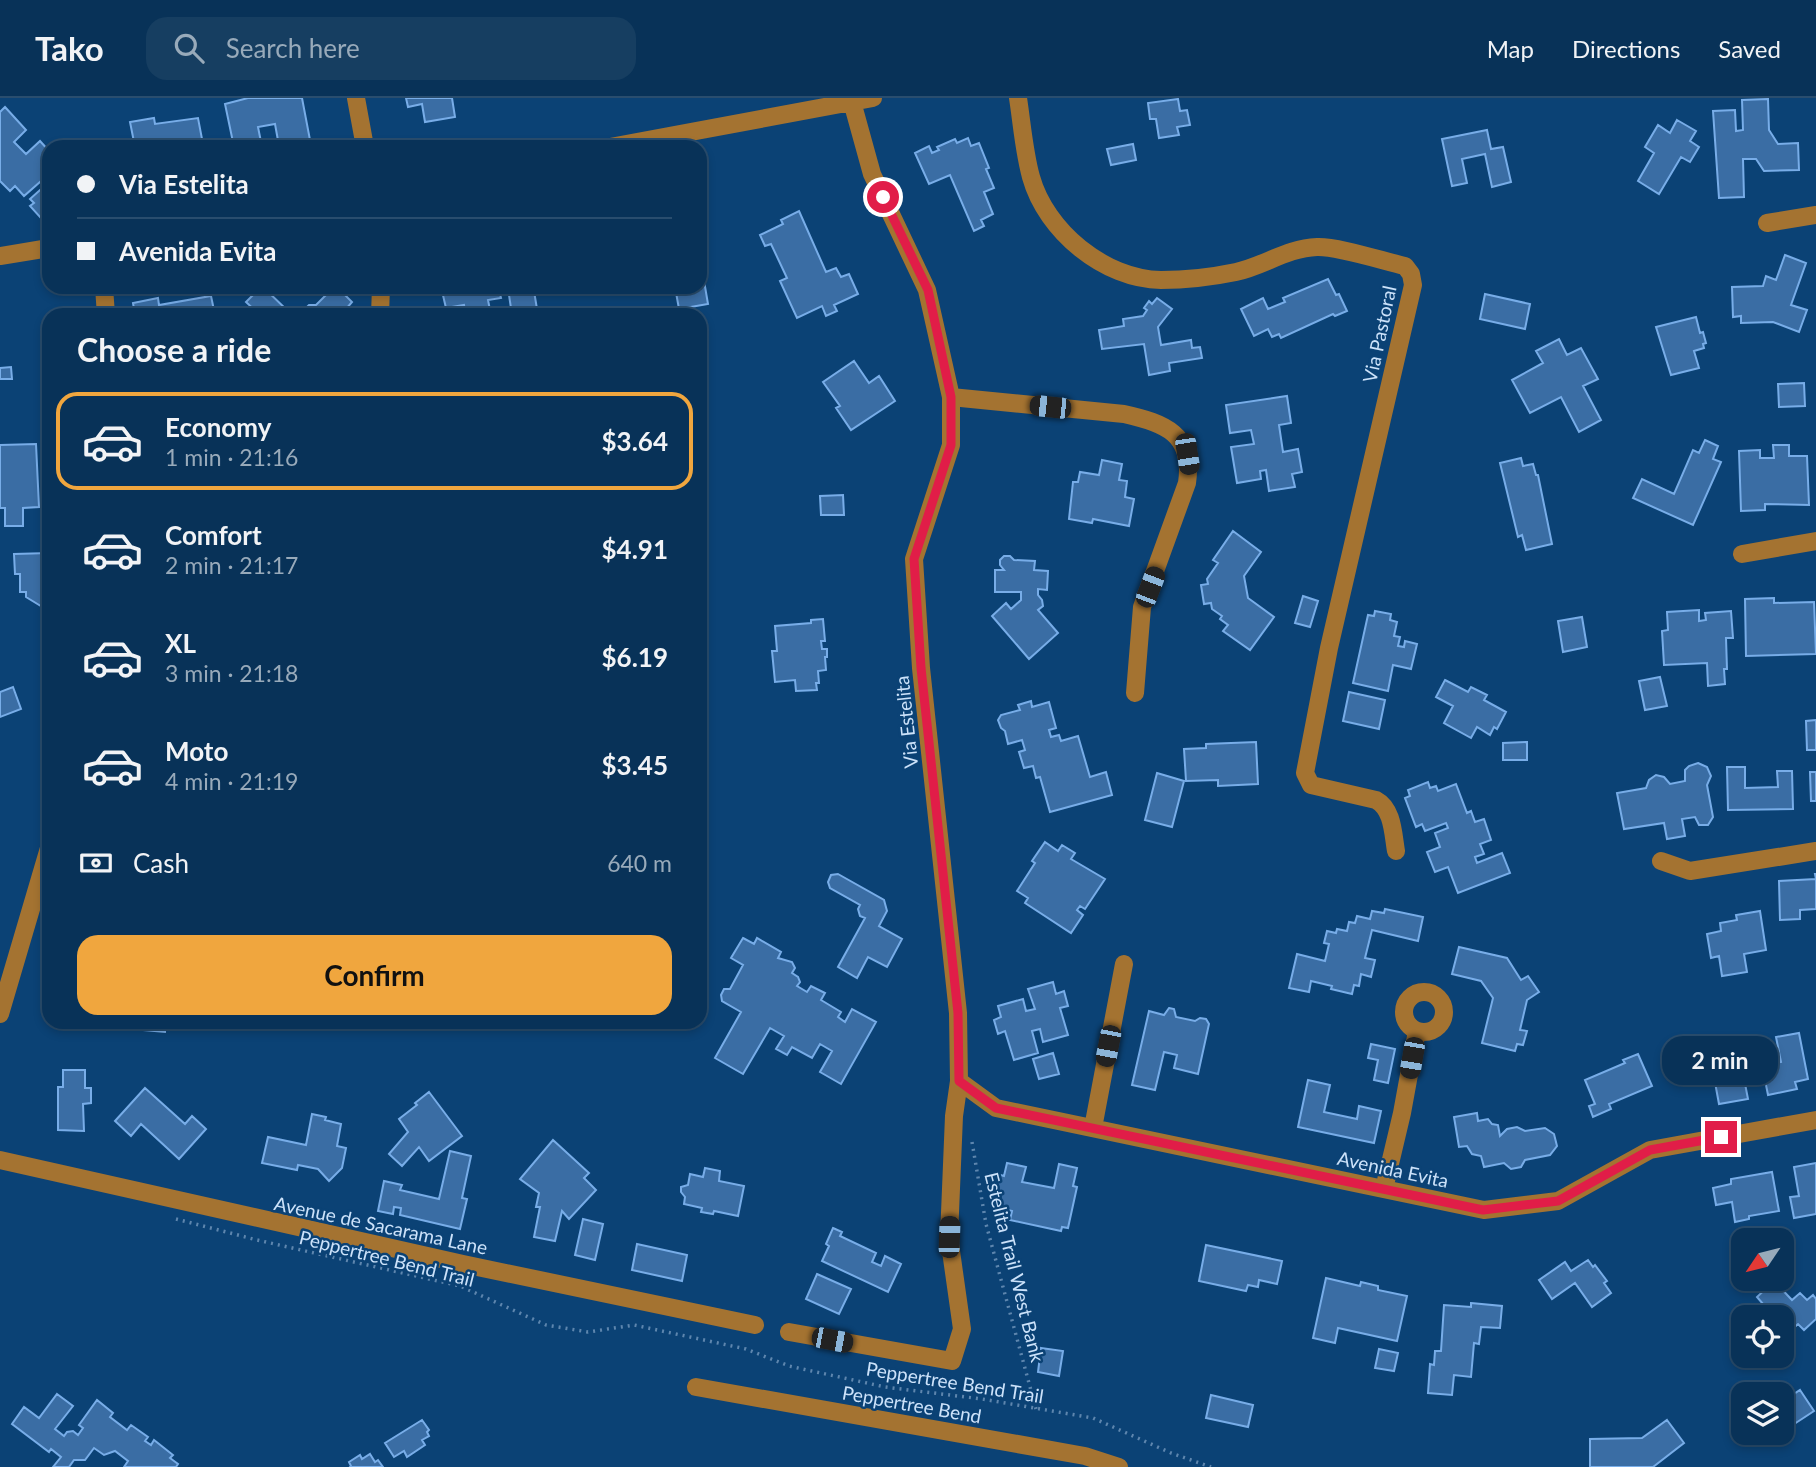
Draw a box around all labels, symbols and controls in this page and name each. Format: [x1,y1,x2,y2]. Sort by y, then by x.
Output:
search box [146,17,636,80]
text: Tako [35,28,104,68]
icon: search [170,29,208,67]
text: Search here [226,32,360,64]
text: Map [1487,34,1534,63]
text: Directions [1572,34,1680,63]
text: Saved [1718,34,1781,63]
text: Via Estelita [119,168,249,200]
route start [867,181,899,213]
text: Avenida Evita [119,235,276,267]
street label: Via Pastoral [1357,283,1401,385]
text: Choose a ride [77,330,271,369]
car [1029,394,1072,420]
icon: car [81,410,144,473]
text: Economy [165,411,271,443]
text: $3.64 [602,425,668,457]
car [1174,432,1201,476]
text: 1 min · 21:16 [165,443,298,471]
icon: car [81,518,144,581]
text: Comfort [165,519,262,551]
text: $4.91 [602,533,668,565]
text: 2 min · 21:17 [165,551,298,579]
car [1133,564,1168,610]
icon: car [81,626,144,689]
text: XL [165,627,196,659]
text: $6.19 [602,641,668,673]
text: 3 min · 21:18 [165,659,298,687]
street label: Via Estelita [890,675,922,769]
icon: car [81,734,144,797]
text: Moto [165,735,228,767]
text: $3.45 [602,749,668,781]
text: 4 min · 21:19 [165,767,298,795]
icon: cash [77,844,115,882]
text: Cash [133,847,189,879]
text: 640 m [607,849,672,877]
button: Confirm [77,935,672,1015]
car [1094,1023,1123,1069]
car [1399,1035,1426,1081]
callout: 2 min [1663,1035,1779,1084]
text: 2 min [1691,1046,1749,1074]
route end [1705,1121,1737,1153]
street label: Avenida Evita [1335,1146,1451,1192]
street label: Estelita Trail West Bank [980,1170,1050,1365]
street label: Avenue de Sacarama Lane [272,1191,490,1259]
car [938,1216,961,1258]
street label: Peppertree Bend Trail [297,1225,477,1291]
north arrow [1731,1228,1794,1292]
map controls [1731,1228,1794,1445]
button: locate [1731,1305,1794,1368]
car [810,1326,855,1354]
street label: Peppertree Bend Trail [864,1357,1046,1407]
street label: Peppertree Bend [841,1381,983,1427]
button: layers [1731,1382,1794,1445]

